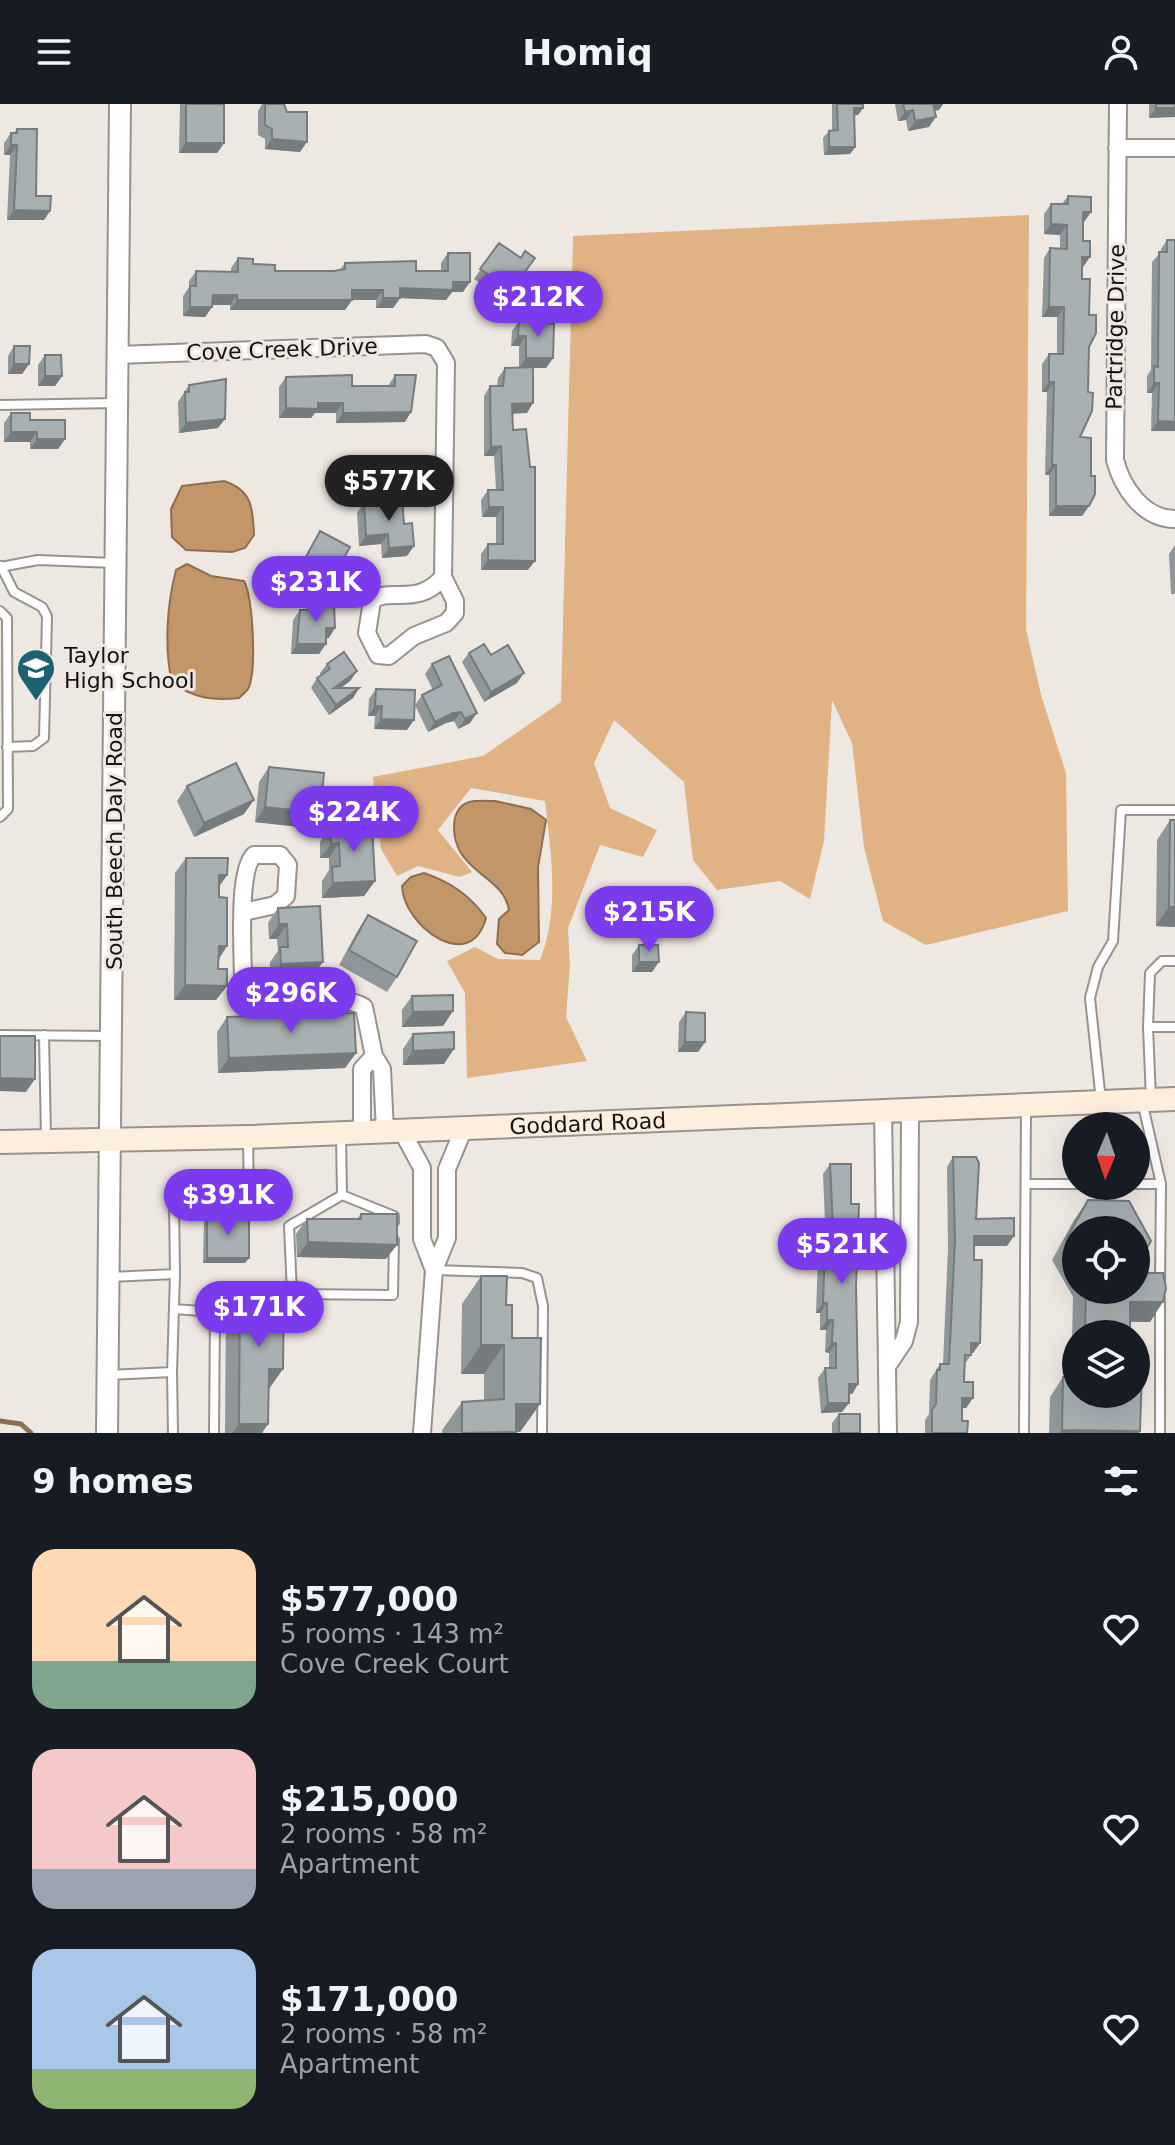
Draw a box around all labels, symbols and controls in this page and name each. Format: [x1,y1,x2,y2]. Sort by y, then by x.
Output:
icon: menu [32,30,76,74]
icon: person [1099,30,1143,74]
text: Homiq [522,32,653,73]
street label: Partridge Drive [1102,244,1129,410]
pin: $212K [482,271,594,339]
text: $212K [492,282,584,312]
street label: Cove Creek Drive [186,334,378,365]
pin: $577K [333,455,445,523]
text: $577K [343,466,435,496]
pin: $231K [260,556,372,624]
text: $231K [270,567,362,597]
place label: Taylor High School [63,643,195,693]
school or university icon: Taylor High School [15,647,57,702]
street label: South Beech Daly Road [102,712,127,970]
pin: $224K [298,786,410,854]
text: $224K [308,797,400,827]
pin: $215K [593,886,705,954]
text: $215K [603,897,695,927]
pin: $296K [235,967,347,1035]
text: $296K [245,978,337,1008]
street label: Goddard Road [509,1108,667,1139]
north arrow [1062,1112,1150,1200]
map controls [1062,1112,1150,1408]
pin: $391K [172,1169,284,1237]
text: $391K [182,1180,274,1210]
button: locate [1062,1216,1150,1304]
pin: $521K [786,1218,898,1286]
text: $521K [796,1229,888,1259]
pin: $171K [203,1281,315,1349]
text: $171K [213,1292,305,1322]
button: layers [1062,1320,1150,1408]
icon: filters [1099,1459,1143,1503]
text: 9 homes [32,1461,194,1501]
text: $577,000 [280,1579,459,1619]
icon: home [96,1581,192,1677]
icon: heart [1099,1607,1143,1651]
text: 5 rooms · 143 m² [280,1619,504,1649]
text: Cove Creek Court [280,1649,509,1679]
text: $215,000 [280,1779,459,1819]
icon: home [96,1781,192,1877]
icon: heart [1099,1807,1143,1851]
text: 2 rooms · 58 m² [280,1819,488,1849]
text: Apartment [280,1849,419,1879]
text: $171,000 [280,1979,459,2019]
icon: home [96,1981,192,2077]
icon: heart [1099,2007,1143,2051]
text: 2 rooms · 58 m² [280,2019,488,2049]
text: Apartment [280,2049,419,2079]

